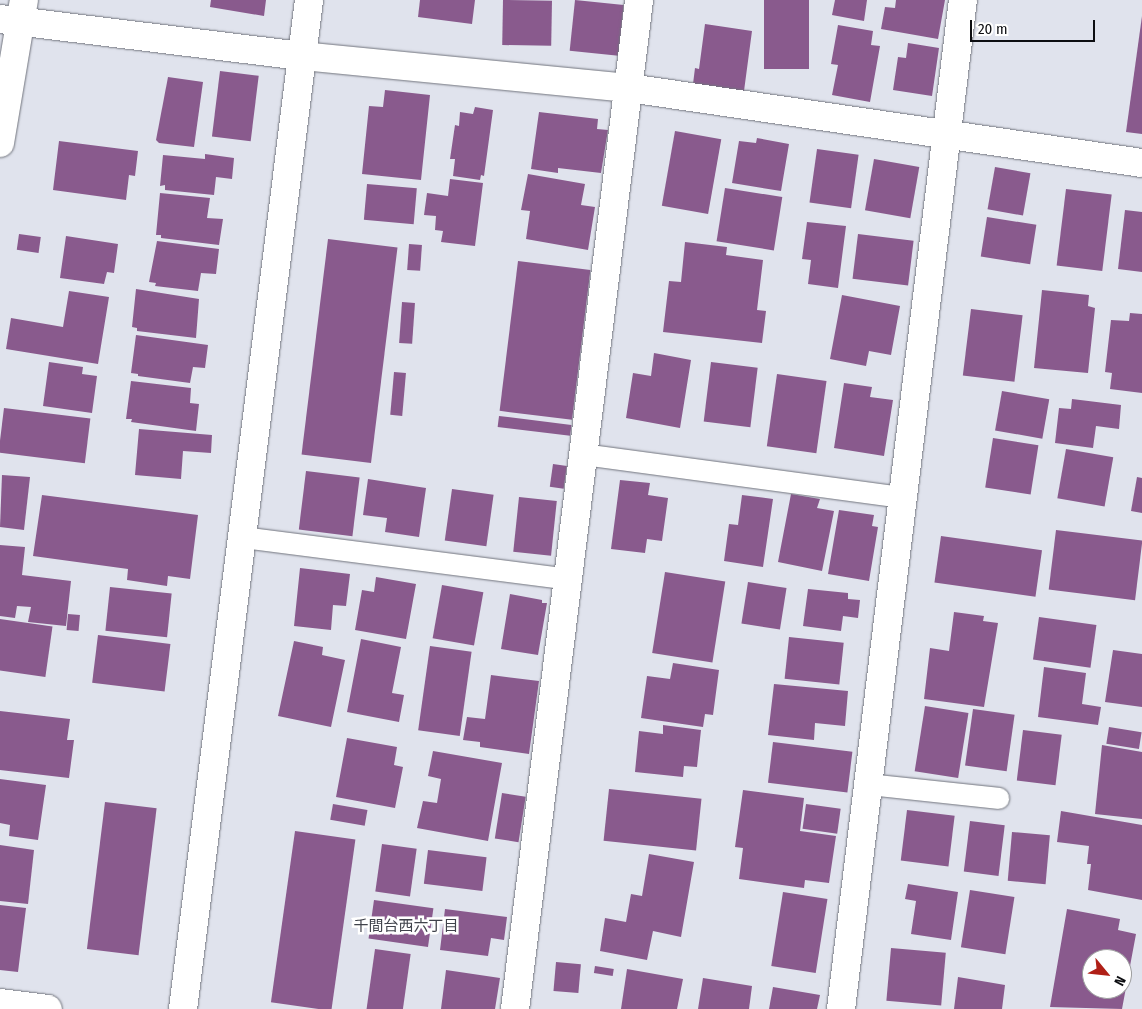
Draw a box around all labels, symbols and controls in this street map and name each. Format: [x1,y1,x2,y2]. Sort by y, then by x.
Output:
scale bar [972,10,1097,42]
text: 20 m [978,20,1008,38]
district label: 千間台西六丁目 [354,918,458,936]
north arrow [1082,949,1132,999]
text: N [1110,973,1129,988]

